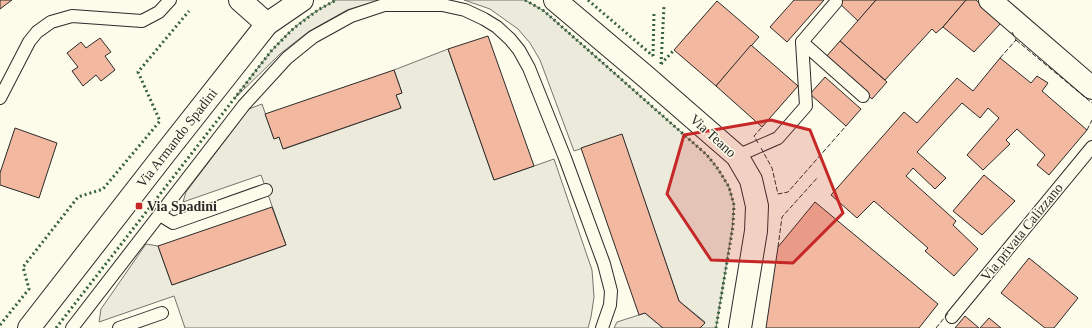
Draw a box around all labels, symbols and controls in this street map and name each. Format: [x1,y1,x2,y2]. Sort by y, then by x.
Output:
street label: Via Armando Spadini [134,86,220,190]
street label: Via Teano [687,111,739,161]
street label: Via privata Calizzano [978,180,1066,284]
place label: Via Spadini [147,199,217,214]
marker: Via Spadini [134,201,144,211]

